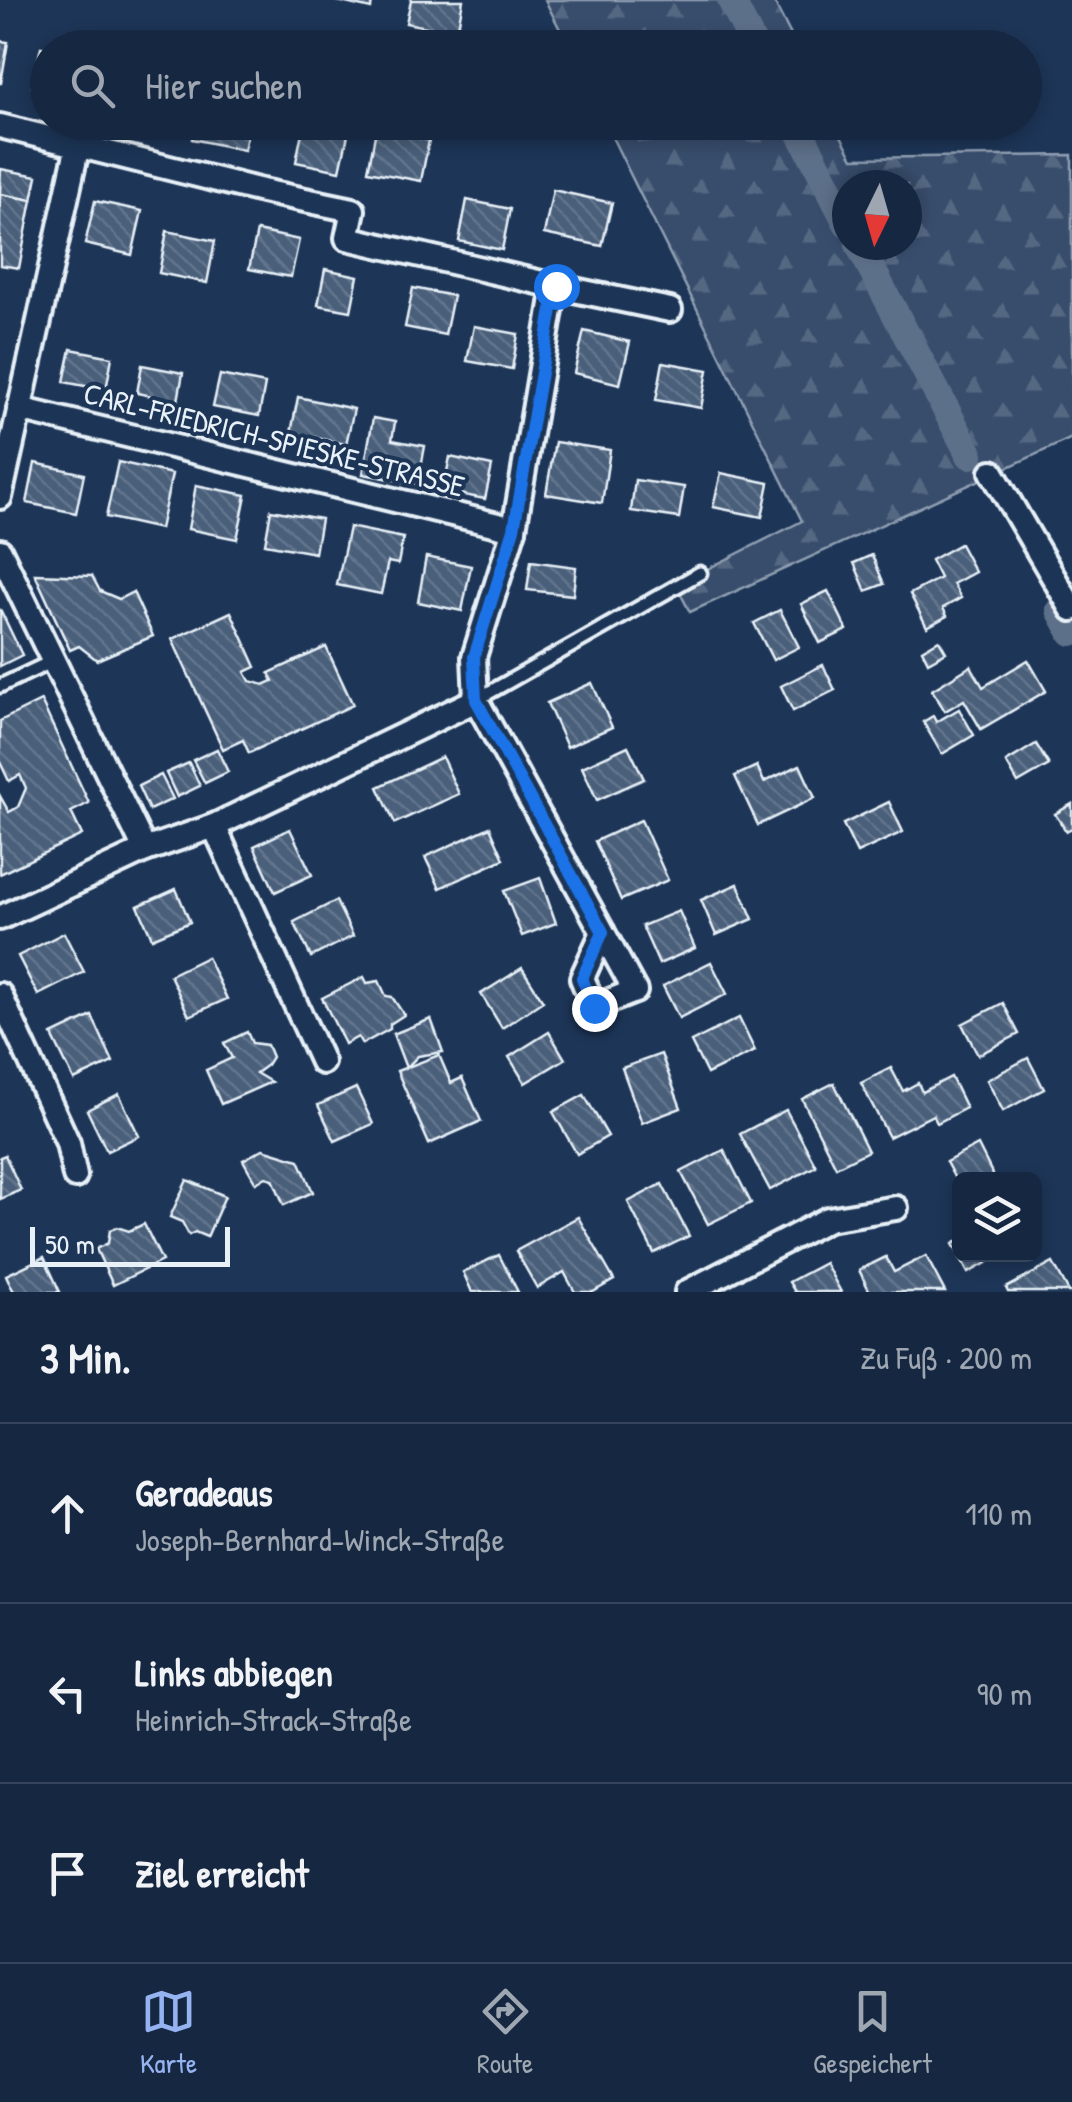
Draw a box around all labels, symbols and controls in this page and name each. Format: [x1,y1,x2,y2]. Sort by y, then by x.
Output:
search box [30,30,1042,140]
icon: search [65,58,120,113]
text: Hier suchen [145,59,303,111]
north arrow [832,170,922,260]
route start [534,264,580,310]
street label: CARL-FRIEDRICH-SPIESKE-STRASSE [80,372,469,506]
route end [572,986,618,1032]
map controls [952,1172,1042,1262]
button: layers [952,1172,1042,1262]
scale bar [30,1222,230,1266]
text: 50 m [45,1225,95,1263]
text: 3 Min. [40,1329,131,1386]
text: Zu Fuß · 200 m [860,1336,1032,1379]
text: Geradeaus [135,1466,273,1518]
icon: ahead [40,1486,95,1541]
text: 110 m [965,1492,1032,1535]
text: Joseph-Bernhard-Winck-Straße [135,1518,505,1561]
text: Links abbiegen [135,1646,333,1698]
icon: left [40,1666,95,1721]
text: 90 m [977,1672,1032,1715]
text: Heinrich-Strack-Straße [135,1698,412,1741]
icon: arrive [40,1846,95,1901]
text: Ziel erreicht [135,1847,309,1899]
tab: Karte [140,1984,197,2082]
tab: Route [477,1984,533,2082]
tab: Gespeichert [813,1984,932,2082]

